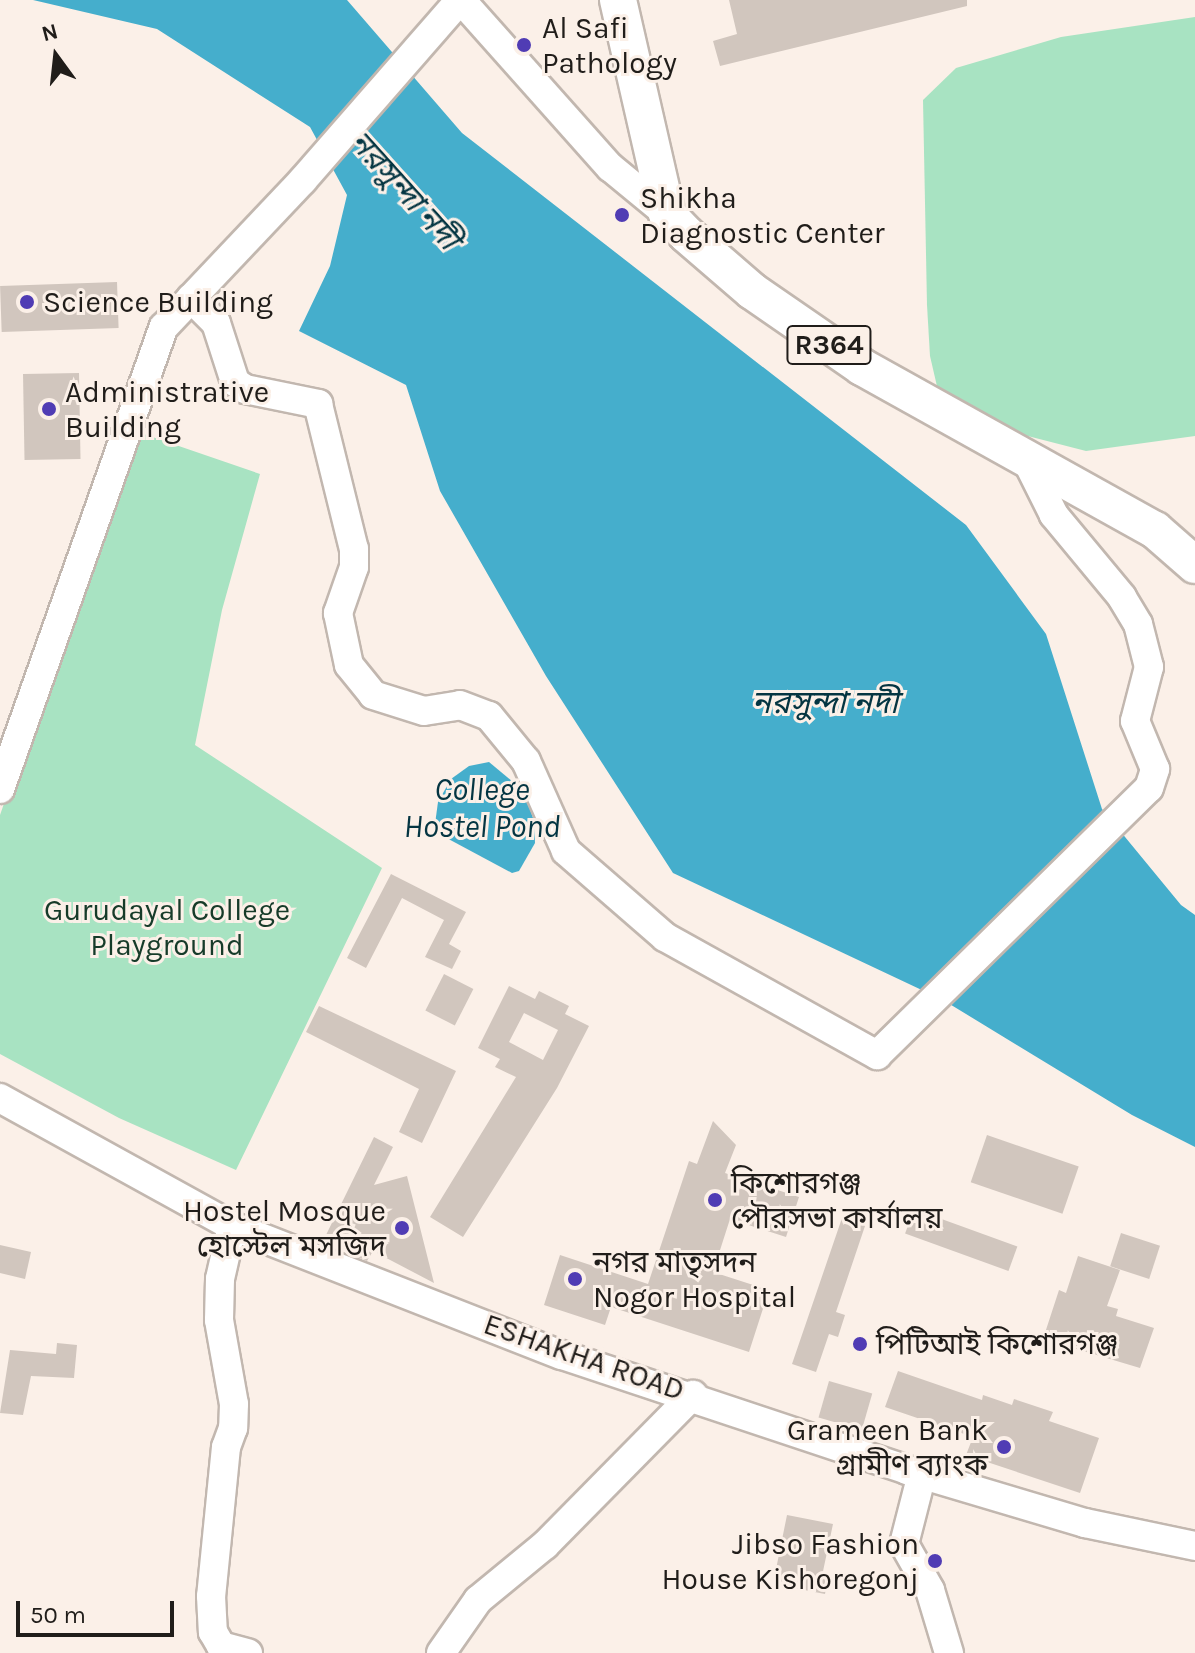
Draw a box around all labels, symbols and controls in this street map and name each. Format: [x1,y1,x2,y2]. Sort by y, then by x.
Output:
place label: Al Safi Pathology [542,10,677,80]
north arrow [16,16,96,96]
text: N [39,18,61,47]
marker: Al Safi Pathology [513,34,535,56]
water label: নরসুন্দা নদী [341,124,467,258]
place label: Shikha Diagnostic Center [640,180,885,250]
marker: Shikha Diagnostic Center [611,204,633,226]
place label: Science Building [43,284,273,320]
marker: Science Building [18,293,36,311]
road number: R364 [785,321,873,369]
place label: Administrative Building [65,374,269,444]
marker: Administrative Building [40,400,58,418]
water label: নরসুন্দা নদী [752,684,898,722]
water label: College Hostel Pond [404,772,560,847]
park label: Gurudayal College Playground [44,892,290,962]
place label: কিশোরগঞ্জ পৌরসভা কার্যালয় [731,1165,942,1236]
marker: কিশোরগঞ্জ পৌরসভা কার্যালয় [706,1191,724,1209]
place label: Hostel Mosque হোস্টেল মসজিদ [183,1193,386,1264]
marker: Hostel Mosque হোস্টেল মসজিদ [393,1219,411,1237]
place label: নগর মাতৃসদন Nogor Hospital [593,1244,796,1314]
marker: নগর মাতৃসদন Nogor Hospital [564,1268,586,1290]
street label: ESHAKHA ROAD [479,1306,689,1408]
place label: পিটিআই কিশোরগঞ্জ [876,1326,1118,1362]
marker: পিটিআই কিশোরগঞ্জ [851,1335,869,1353]
place label: Grameen Bank গ্রামীণ ব্যাংক [787,1412,988,1482]
marker: Grameen Bank গ্রামীণ ব্যাংক [995,1438,1013,1456]
place label: Jibso Fashion House Kishoregonj [662,1526,919,1596]
marker: Jibso Fashion House Kishoregonj [926,1552,944,1570]
scale bar [20,1585,178,1635]
text: 50 m [30,1601,86,1629]

